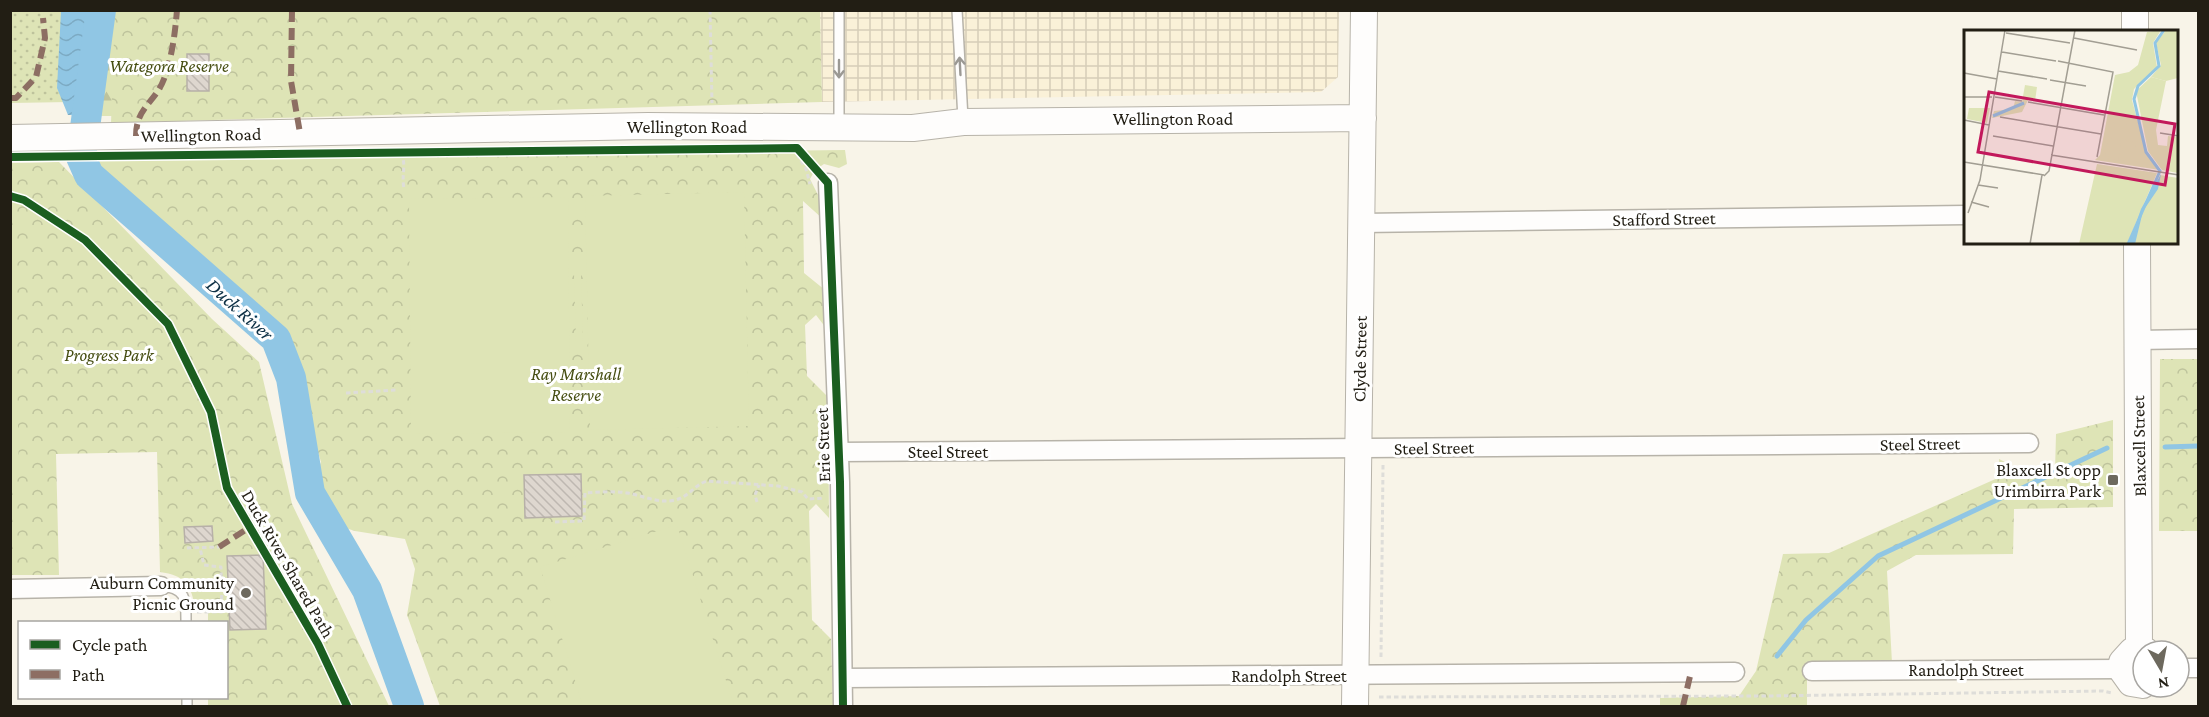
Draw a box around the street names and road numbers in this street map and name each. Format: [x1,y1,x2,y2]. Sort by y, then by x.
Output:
street label: Wellington Road [1113,109,1234,129]
street label: Wellington Road [627,117,748,137]
street label: Wellington Road [141,124,262,146]
street label: Stafford Street [1612,208,1717,230]
street label: Clyde Street [1349,315,1371,402]
street label: Blaxcell Street [2128,394,2150,497]
street label: Erie Street [812,406,834,482]
street label: Steel Street [1880,433,1961,455]
street label: Steel Street [1394,437,1475,459]
street label: Steel Street [908,442,989,462]
street label: Duck River Shared Path [238,487,339,642]
street label: Randolph Street [1908,660,2025,680]
street label: Randolph Street [1231,666,1348,686]

